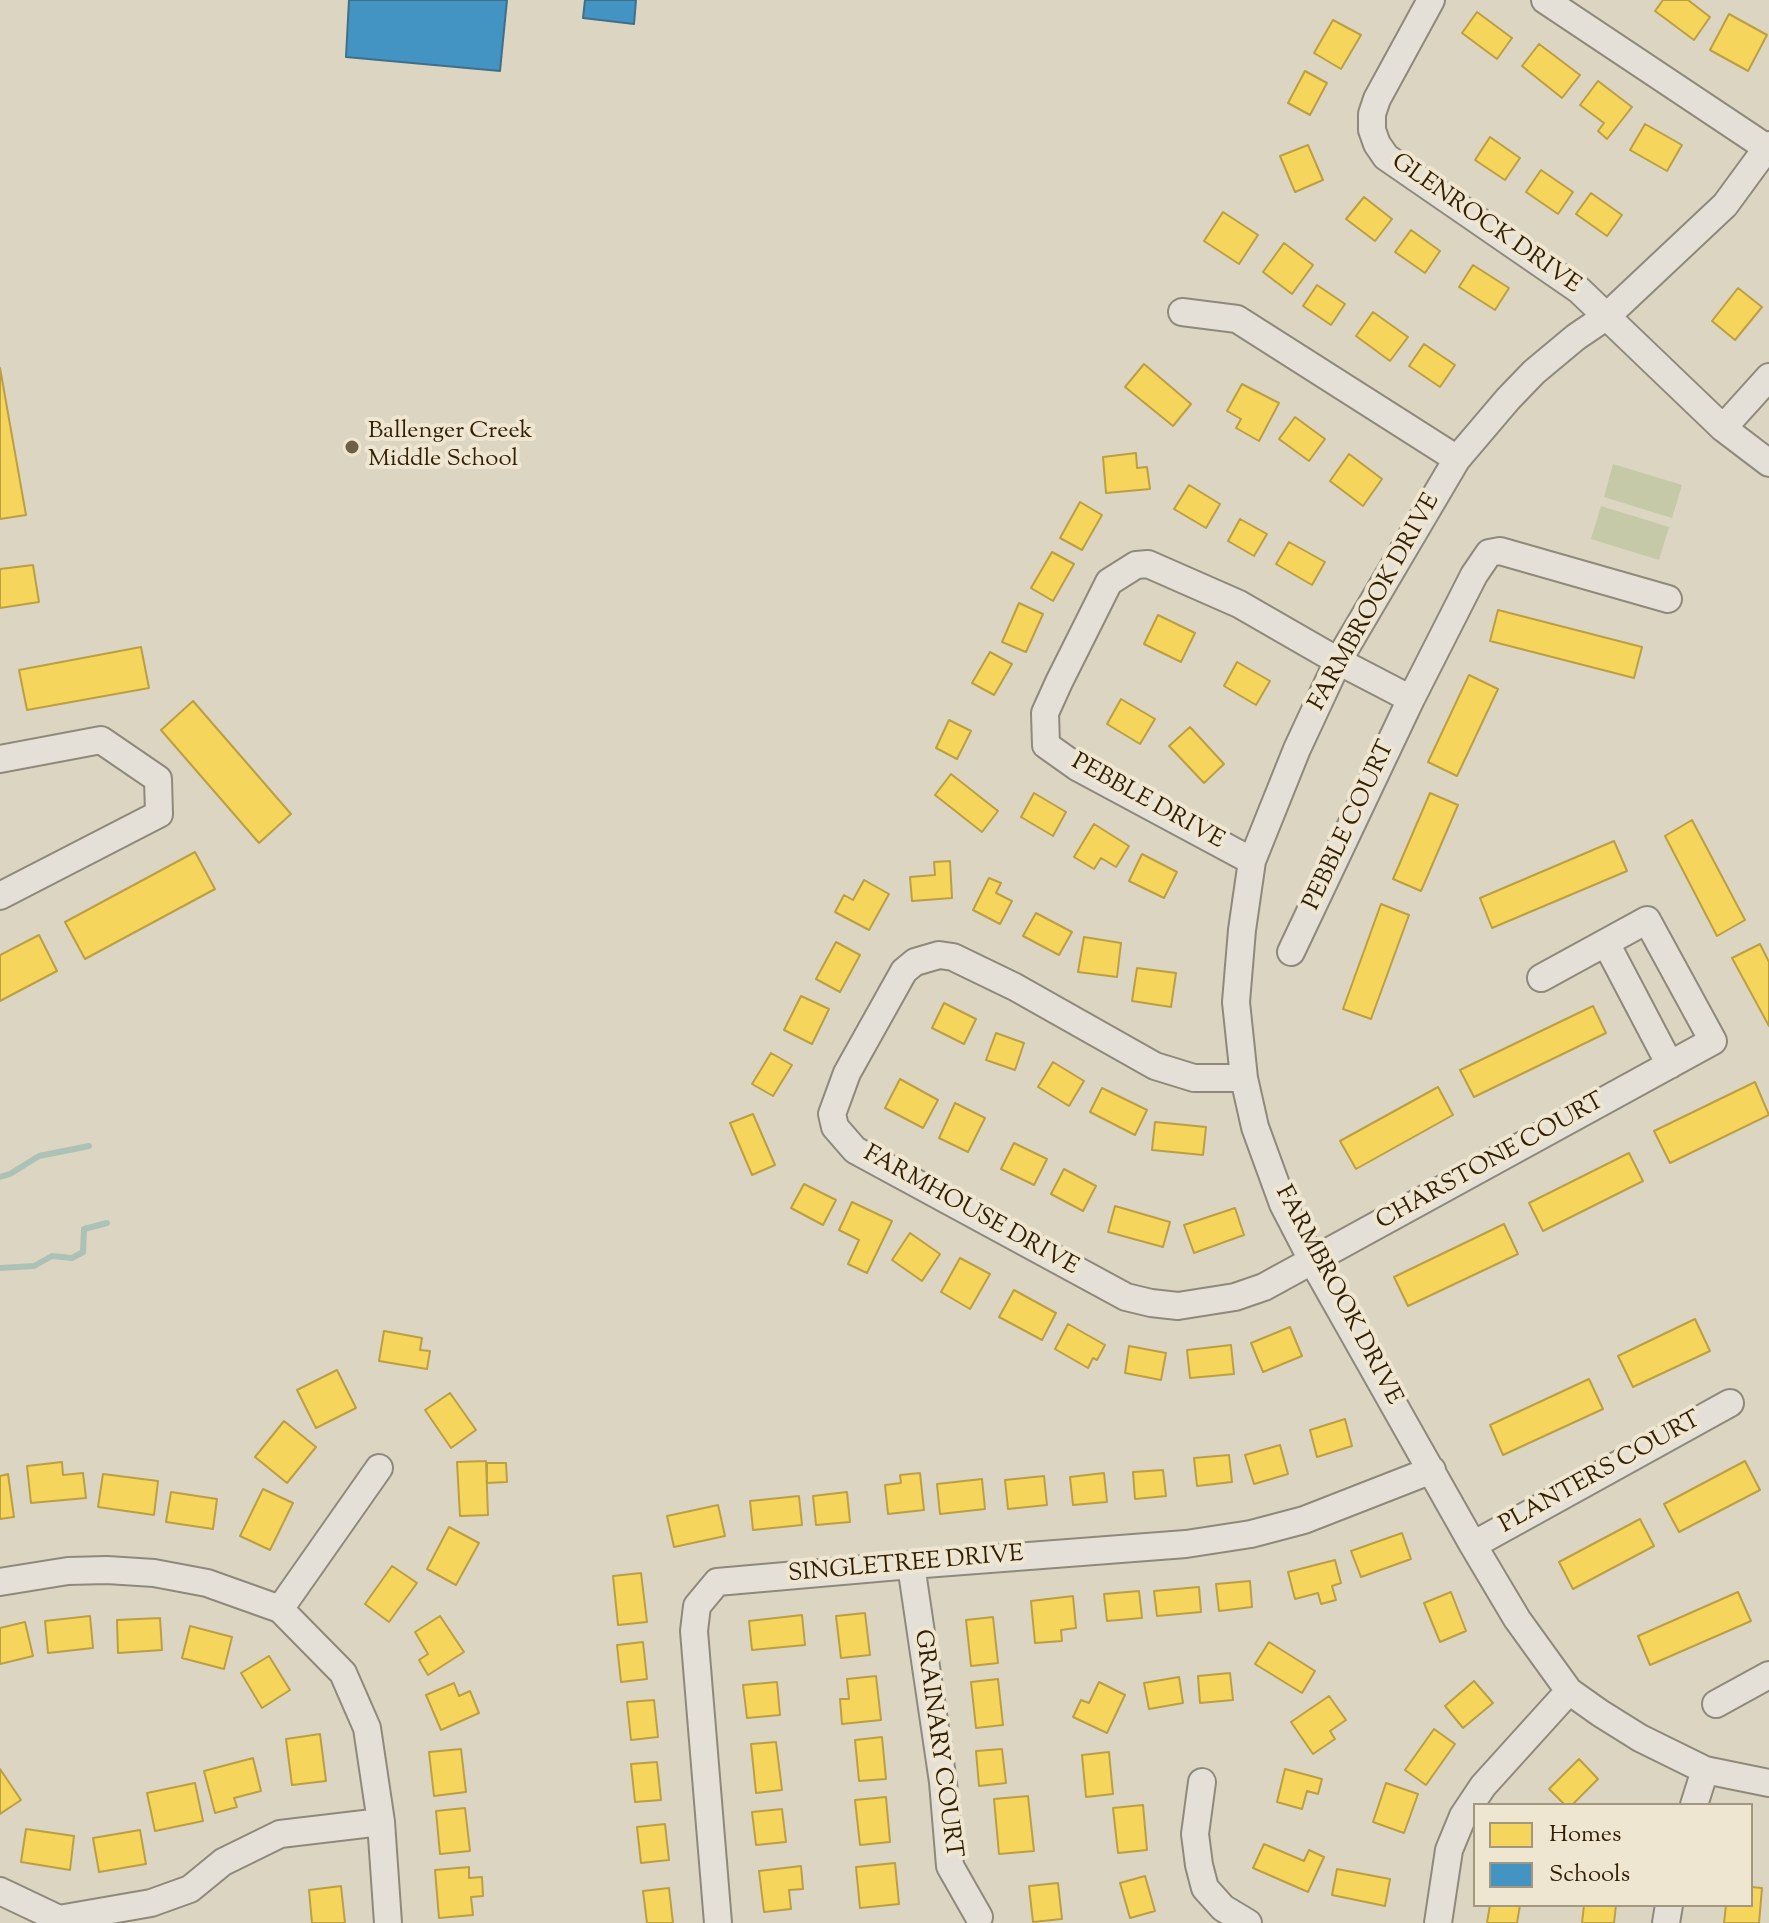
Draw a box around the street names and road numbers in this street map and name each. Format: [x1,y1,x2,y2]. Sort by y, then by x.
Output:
street label: GLENROCK DRIVE [1385,149,1585,301]
street label: FARMBROOK DRIVE [1304,489,1448,717]
street label: PEBBLE COURT [1299,737,1403,915]
street label: PEBBLE DRIVE [1066,749,1228,857]
street label: CHARSTONE COURT [1372,1088,1610,1238]
street label: FARMHOUSE DRIVE [857,1141,1083,1283]
street label: FARMBROOK DRIVE [1267,1182,1407,1410]
street label: PLANTERS COURT [1495,1407,1707,1541]
street label: SINGLETREE DRIVE [787,1541,1025,1591]
street label: GRAINARY COURT [906,1628,966,1860]

